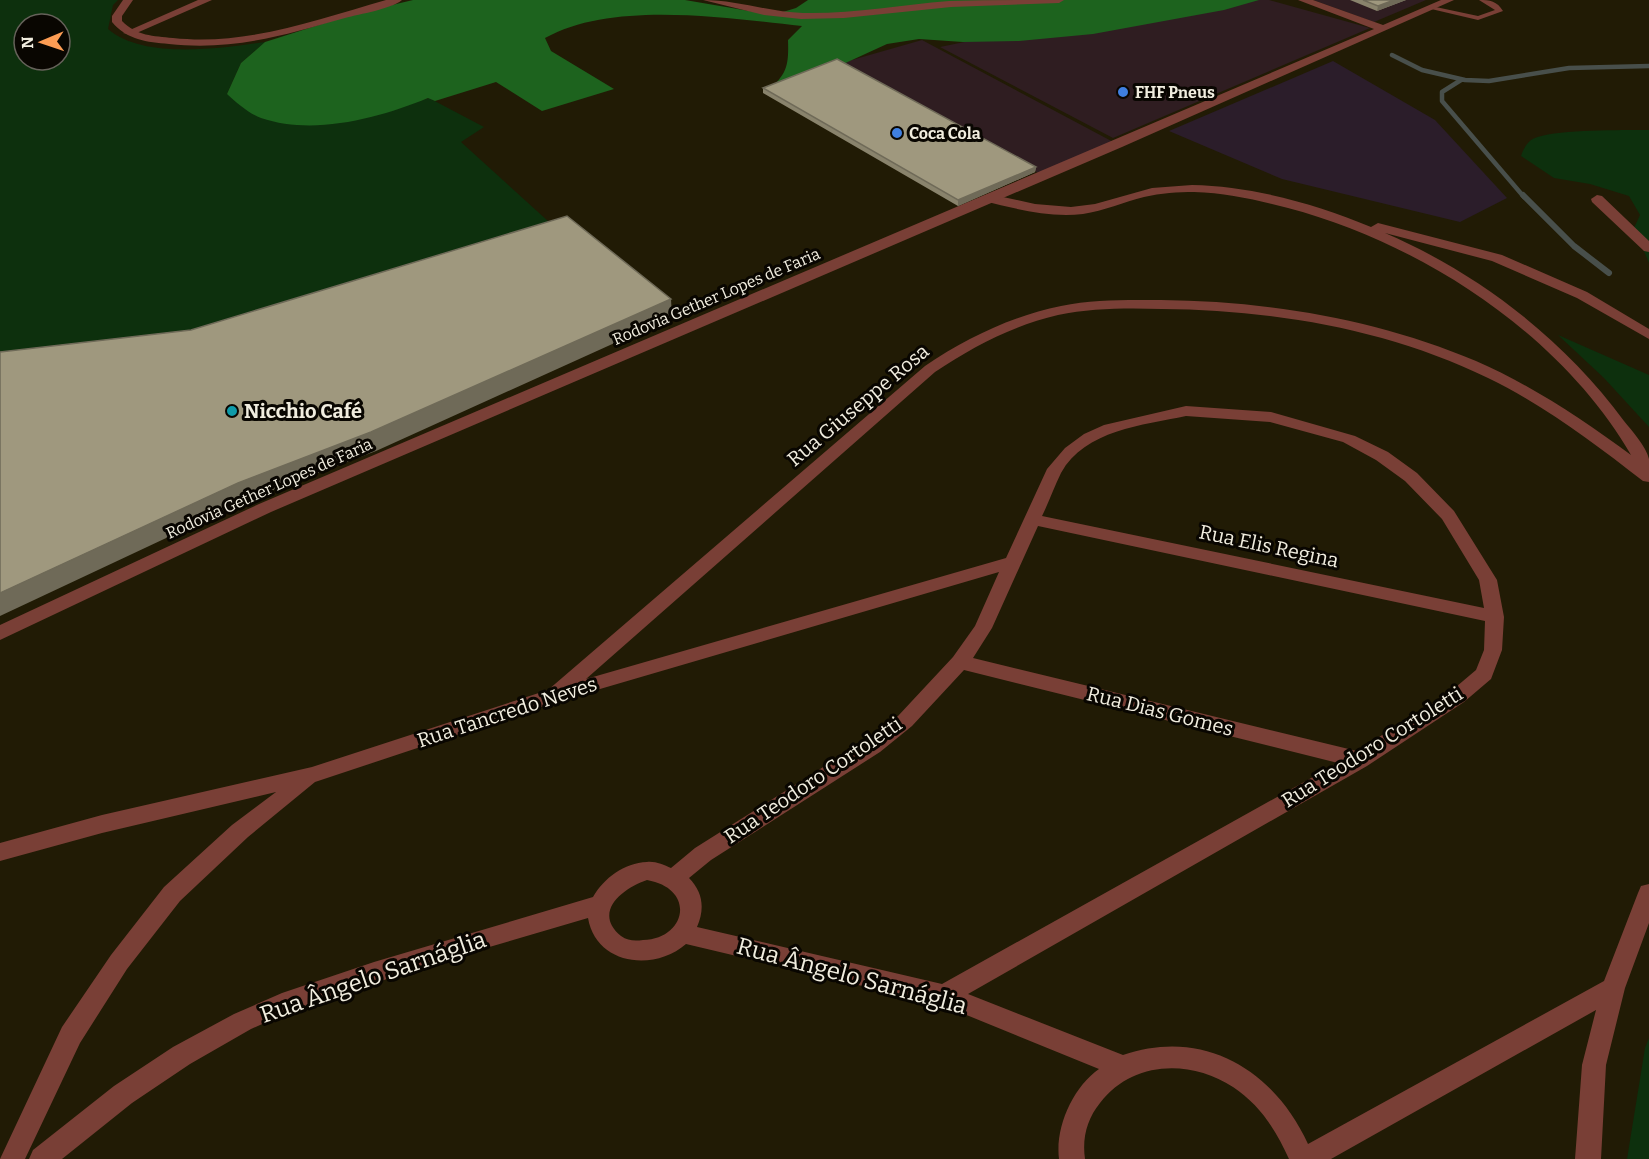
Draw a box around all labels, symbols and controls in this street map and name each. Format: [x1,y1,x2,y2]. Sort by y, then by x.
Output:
north arrow [12,12,72,72]
text: N [18,36,37,49]
place label: FHF Pneus [1135,83,1215,102]
marker: FHF Pneus [1116,85,1130,99]
place label: Coca Cola [909,124,981,143]
marker: Coca Cola [890,126,904,140]
street label: Rodovia Gether Lopes de Faria [610,244,823,349]
street label: Rua Giuseppe Rosa [782,339,934,471]
place label: Nicchio Café [244,399,362,423]
marker: Nicchio Café [225,404,239,418]
street label: Rodovia Gether Lopes de Faria [163,434,375,543]
street label: Rua Elis Regina [1197,519,1341,573]
street label: Rua Tancredo Neves [414,672,600,752]
street label: Rua Dias Gomes [1084,681,1236,741]
street label: Rua Teodoro Cortoletti [1277,681,1467,813]
street label: Rua Teodoro Cortoletti [720,712,906,848]
street label: Rua Ângelo Sarnáglia [256,925,490,1029]
street label: Rua Ângelo Sarnáglia [734,932,970,1020]

